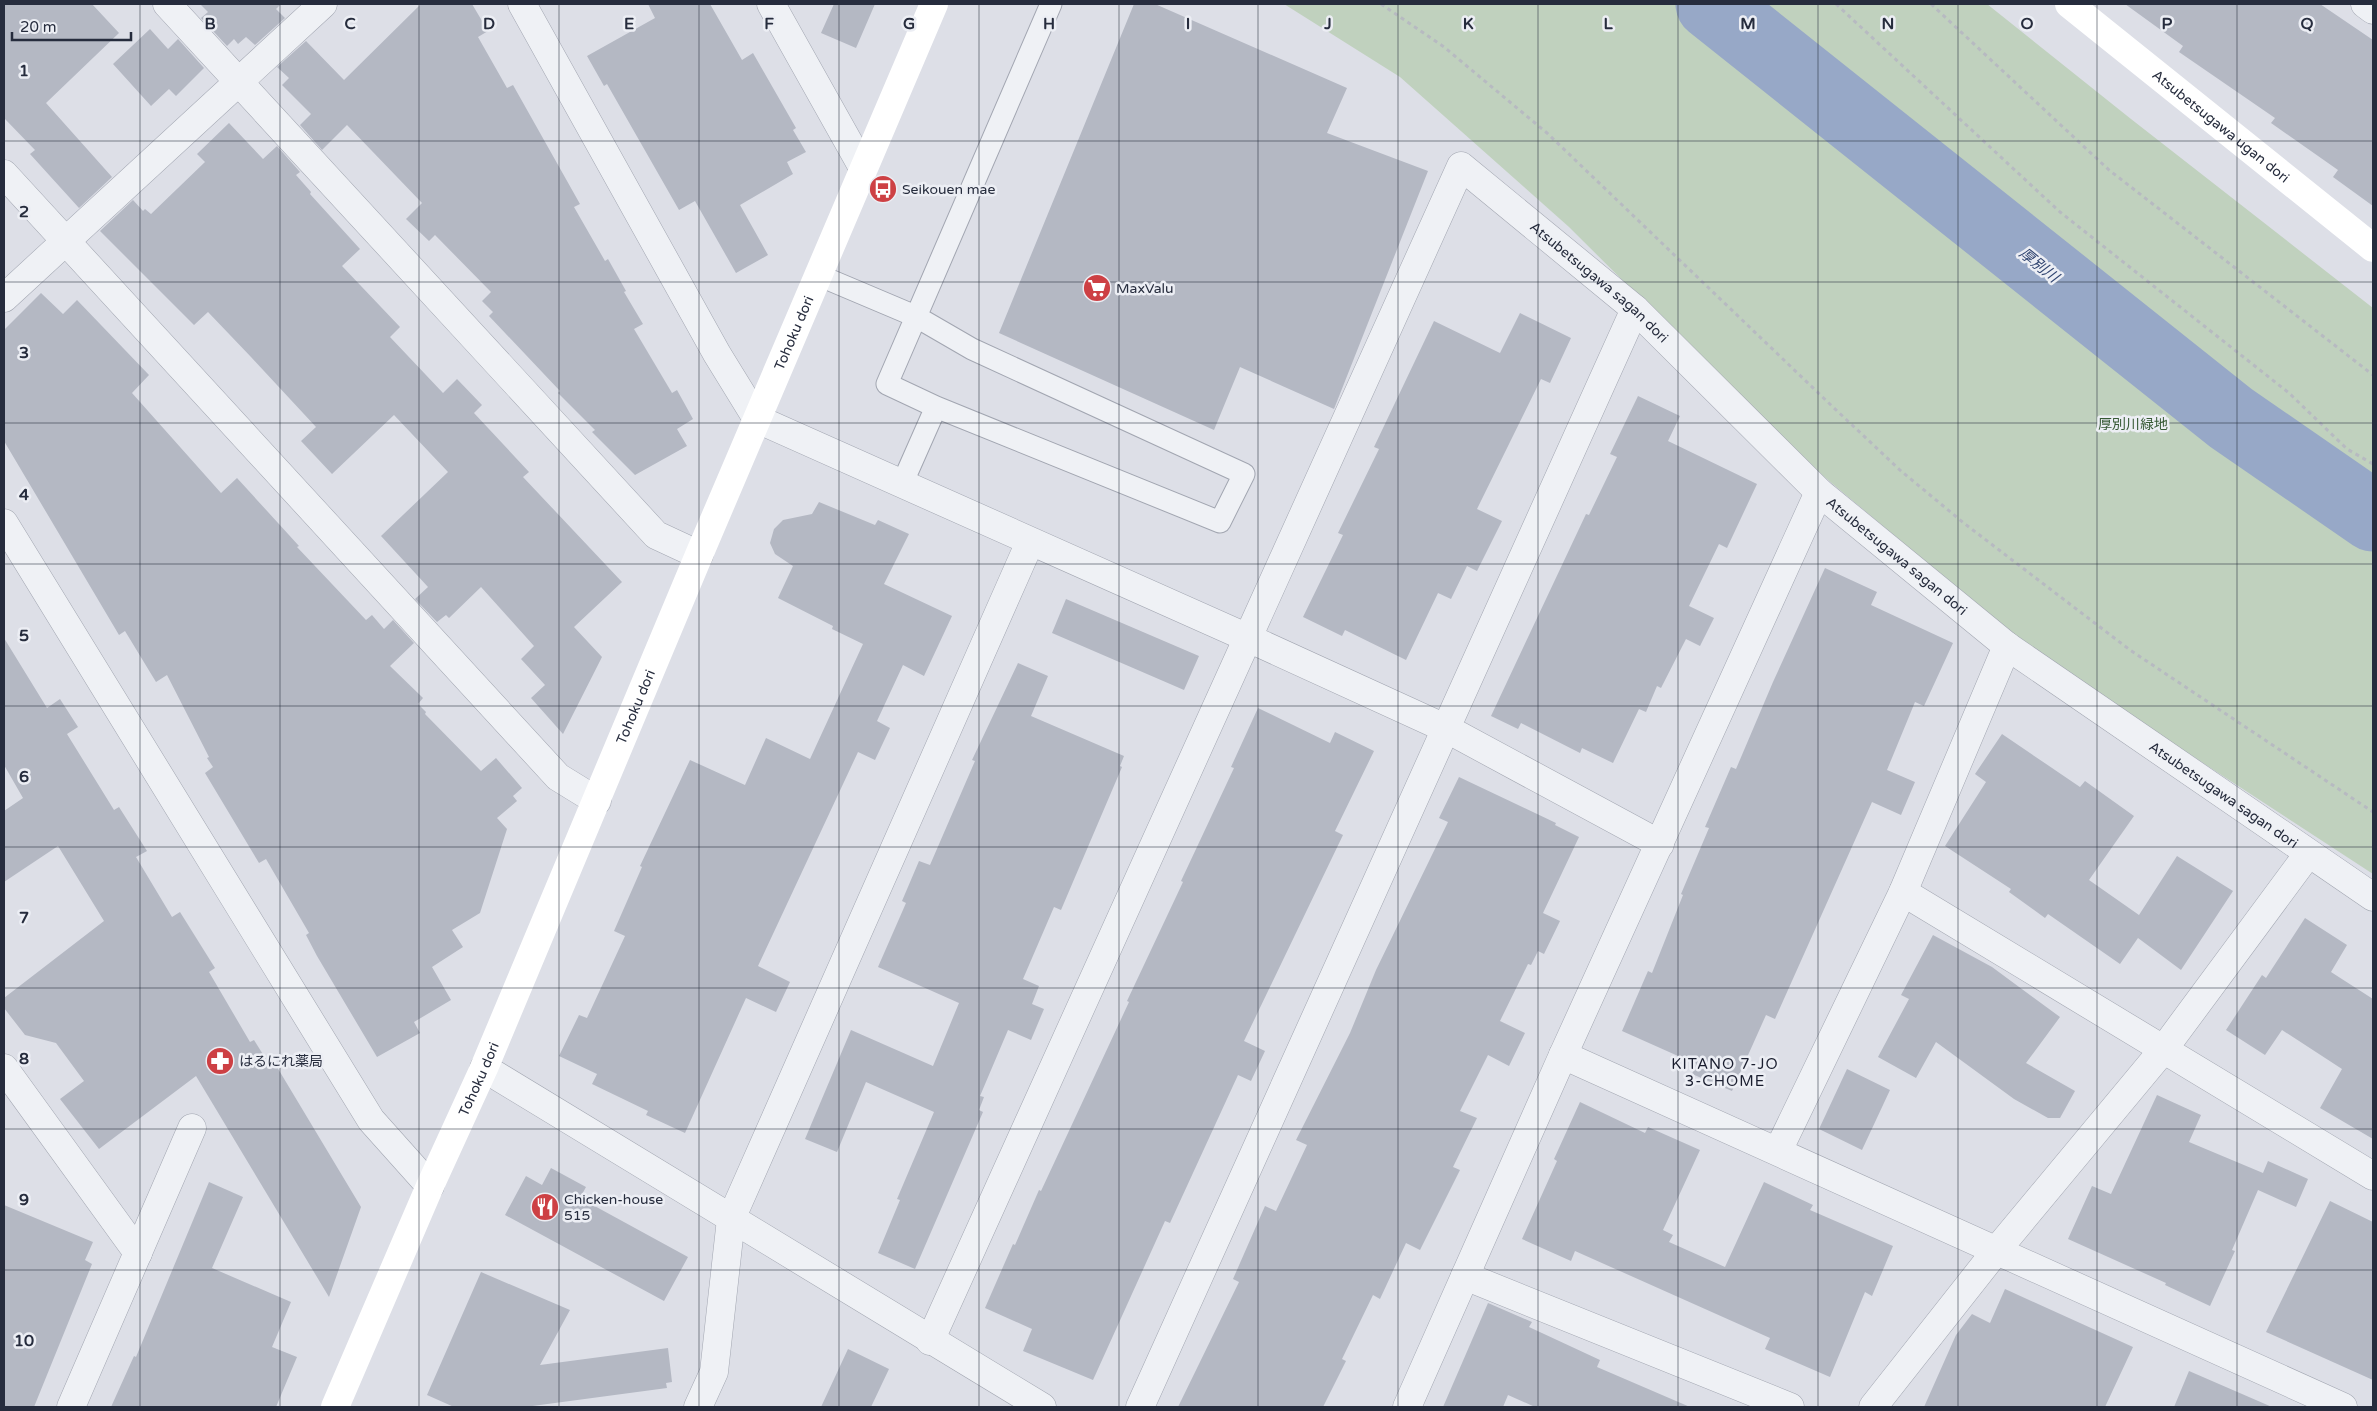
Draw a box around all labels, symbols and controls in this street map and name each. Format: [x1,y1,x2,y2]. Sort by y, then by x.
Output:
scale bar [12,10,131,42]
text: B [204,14,216,34]
text: C [344,14,356,34]
text: D [483,14,495,34]
text: E [624,14,634,34]
text: F [764,14,774,34]
text: G [903,14,915,34]
text: H [1043,14,1055,34]
text: I [1186,14,1190,34]
text: J [1323,14,1332,34]
text: K [1463,14,1474,34]
text: L [1603,14,1613,34]
text: M [1740,14,1756,34]
text: N [1882,14,1894,34]
text: O [2021,14,2034,34]
text: P [2162,14,2173,34]
text: Q [2301,14,2314,34]
text: 20 m [20,18,57,36]
text: 1 [19,61,29,81]
street label: Atsubetsugawa ugan dori [2149,66,2293,186]
bus stop icon: Seikouen mae [868,174,898,204]
place label: Seikouen mae [902,181,995,198]
text: 2 [19,202,29,222]
street label: Atsubetsugawa sagan dori [1527,218,1672,346]
water label: 厚別川 [2016,244,2064,287]
supermarket icon: MaxValu [1082,273,1112,303]
place label: MaxValu [1116,280,1174,297]
street label: Tohoku dori [770,293,817,373]
text: 3 [19,343,29,363]
park label: 厚別川緑地 [2098,416,2168,433]
text: 4 [19,485,29,505]
street label: Atsubetsugawa sagan dori [1823,493,1971,619]
text: 5 [19,626,29,646]
street label: Tohoku dori [612,667,659,747]
street label: Atsubetsugawa sagan dori [2146,738,2302,852]
text: 6 [19,767,29,787]
text: 7 [19,908,29,928]
street label: Tohoku dori [455,1040,502,1119]
pharmacy icon: はるにれ薬局 [205,1046,235,1076]
text: 8 [19,1049,29,1069]
place label: はるにれ薬局 [239,1053,323,1070]
district label: KITANO 7-JO 3-CHOME [1671,1055,1779,1090]
text: 9 [19,1190,29,1210]
place label: Chicken-house 515 [564,1191,663,1224]
restaurant icon: Chicken-house 515 [530,1192,560,1222]
text: 10 [14,1331,34,1351]

